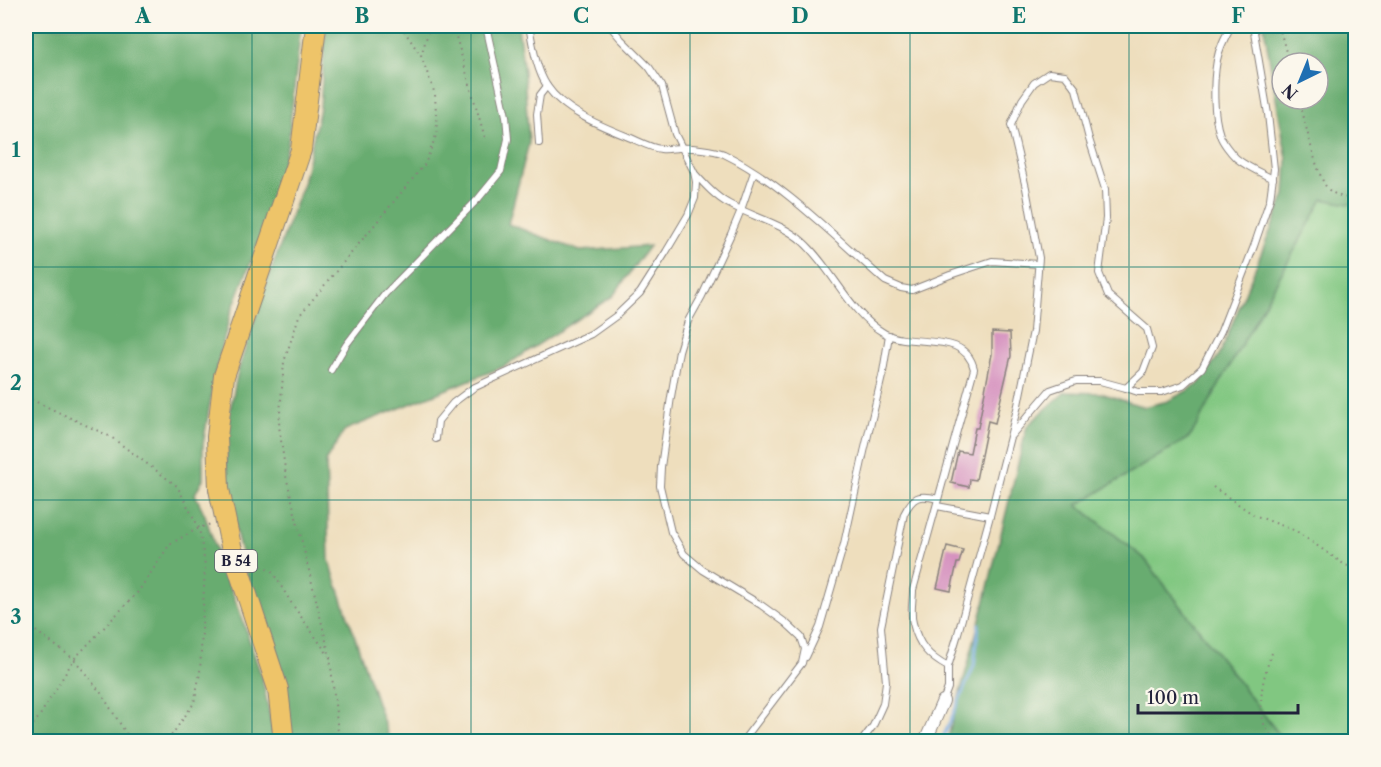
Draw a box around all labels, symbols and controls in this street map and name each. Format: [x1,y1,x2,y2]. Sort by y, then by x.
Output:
text: A [134,4,151,28]
text: B [355,4,370,28]
text: C [573,4,589,28]
text: D [791,4,809,28]
text: E [1012,4,1026,28]
text: F [1231,4,1245,28]
north arrow [1270,51,1330,111]
text: N [1278,80,1302,104]
text: 1 [12,138,21,162]
text: 2 [10,371,22,395]
road number: B 54 [215,550,257,572]
text: 3 [10,605,22,629]
scale bar [1138,677,1298,715]
text: 100 m [1147,687,1199,709]

